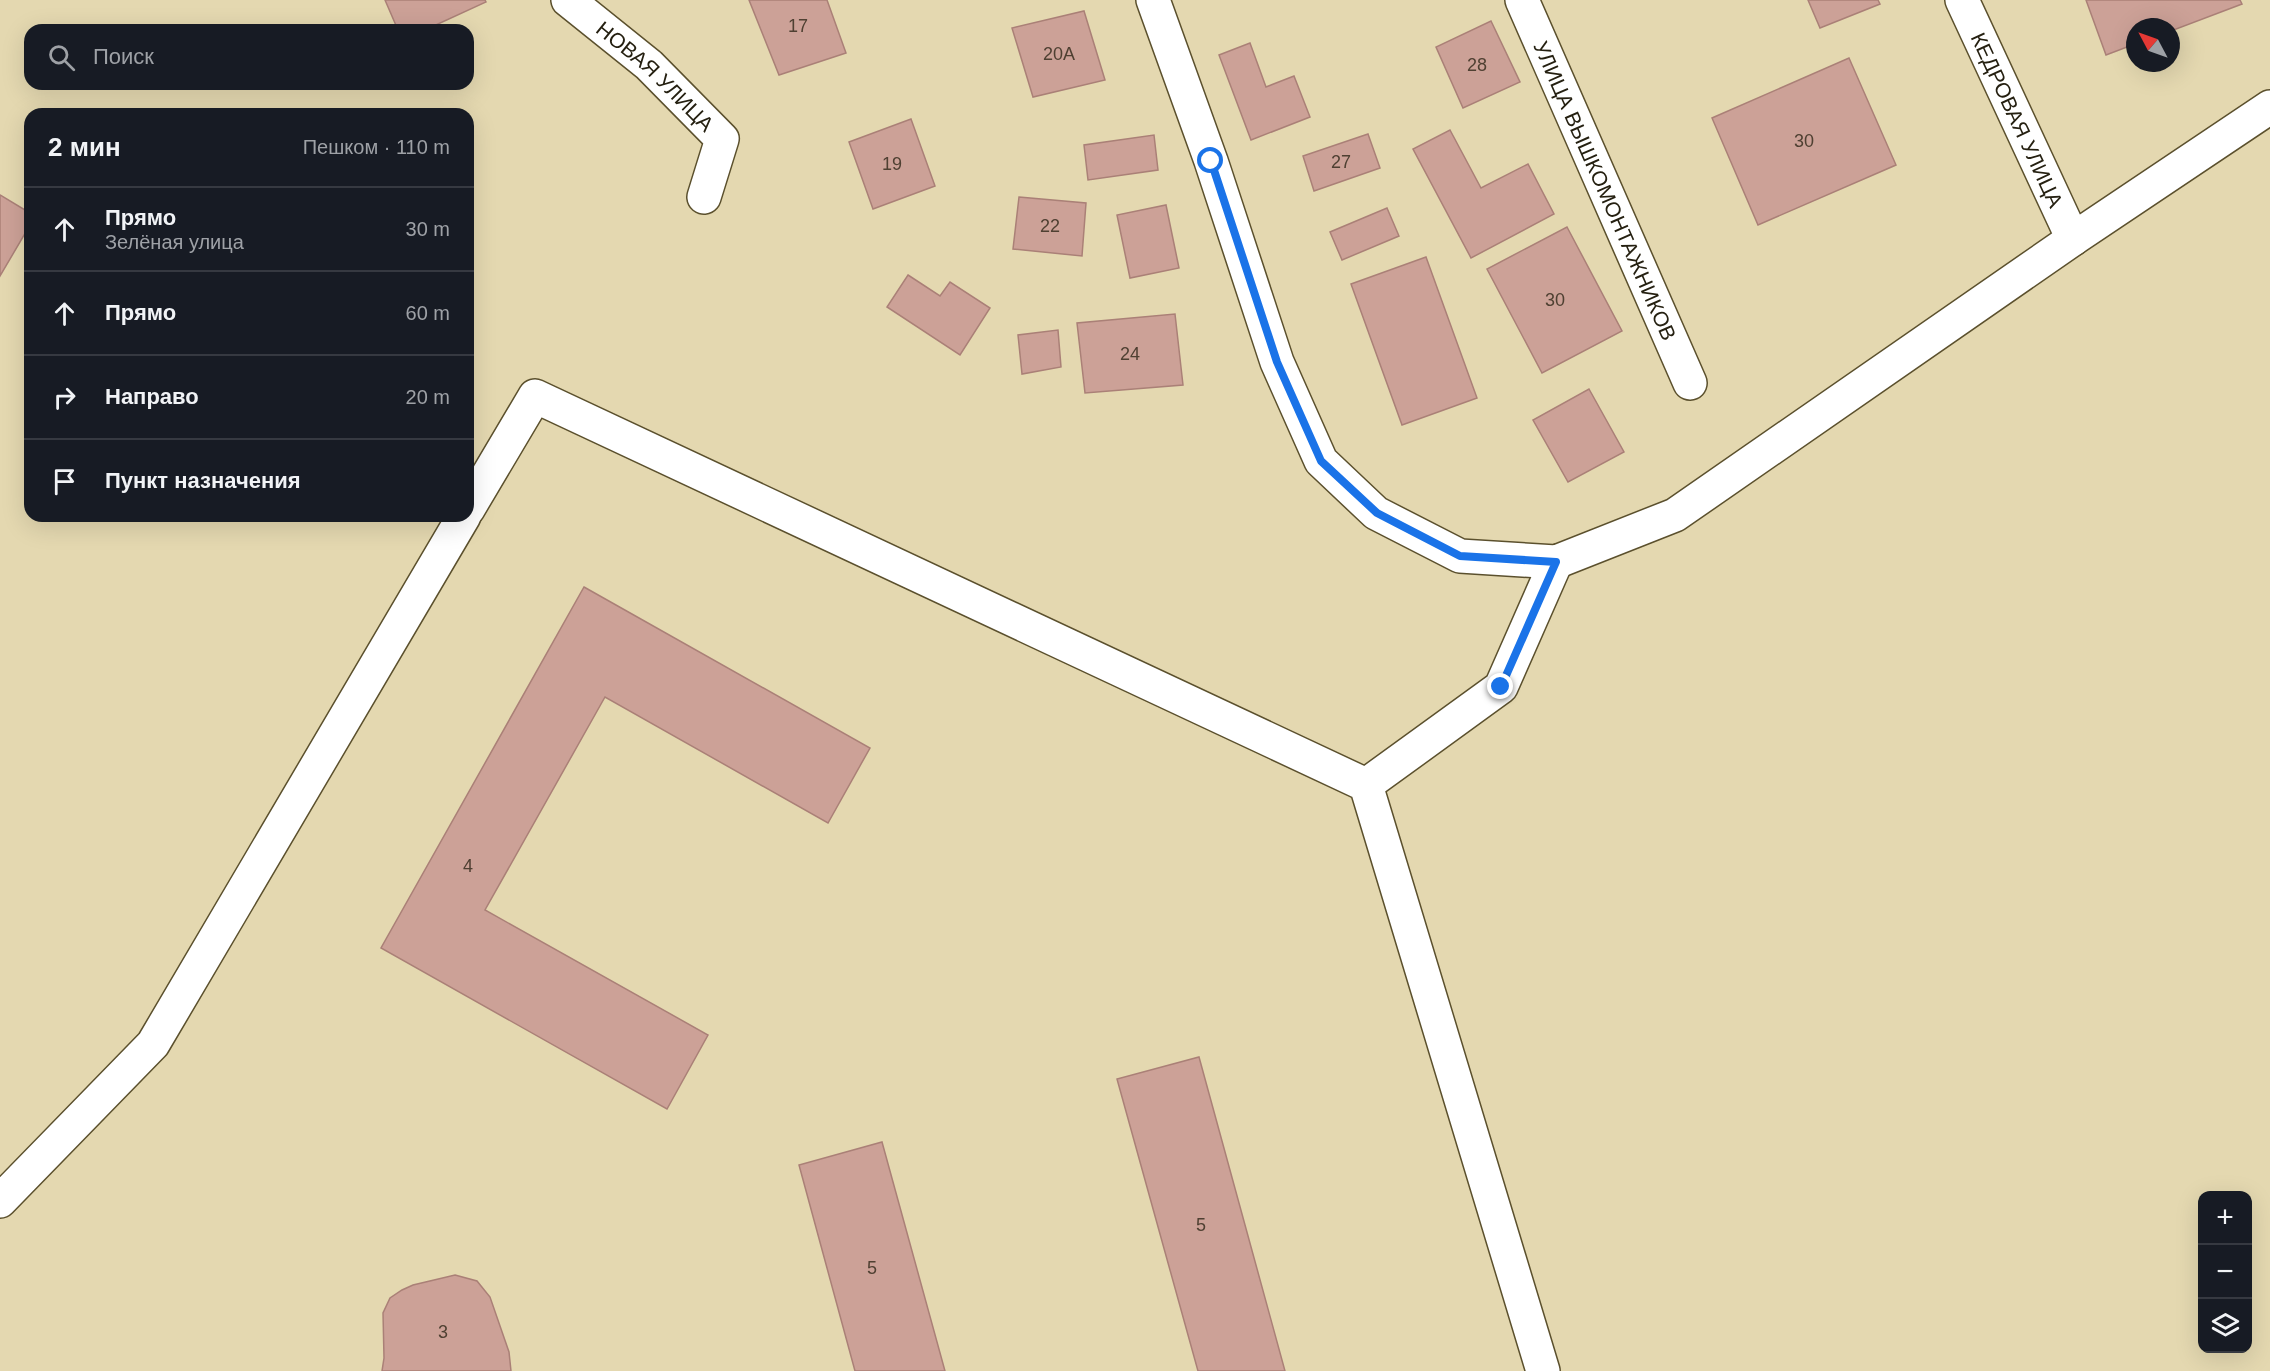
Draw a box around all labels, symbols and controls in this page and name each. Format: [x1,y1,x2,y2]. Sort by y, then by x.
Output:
street label: НОВАЯ УЛИЦА [592,16,719,135]
house number: 17 [788,16,808,36]
north arrow [2126,18,2180,72]
search box [24,24,474,90]
street label: КЕДРОВАЯ УЛИЦА [1967,29,2068,211]
street label: УЛИЦА ВЫШКОМОНТАЖНИКОВ [1530,37,1681,344]
icon: search [45,41,78,74]
text: Поиск [93,44,154,69]
house number: 20А [1043,44,1075,64]
house number: 28 [1467,55,1487,75]
house number: 30 [1794,131,1814,151]
text: 2 мин [48,132,121,162]
text: Пешком · 110 m [303,136,450,158]
route start [1197,147,1223,173]
house number: 27 [1331,152,1351,172]
house number: 19 [882,154,902,174]
text: Прямо [105,205,176,230]
icon: ahead [48,213,81,246]
house number: 22 [1040,216,1060,236]
text: 30 m [406,218,450,240]
text: Зелёная улица [105,231,244,253]
house number: 30 [1545,290,1565,310]
icon: ahead [48,297,81,330]
text: Прямо [105,300,176,325]
text: 60 m [406,302,450,324]
house number: 24 [1120,344,1140,364]
icon: right [48,381,81,414]
text: Направо [105,384,199,409]
text: 20 m [406,386,450,408]
icon: arrive [48,465,81,498]
text: Пункт назначения [105,468,301,493]
route end [1487,673,1513,699]
house number: 4 [463,856,473,876]
map controls [2198,1191,2252,1353]
button: + [2198,1191,2252,1245]
house number: 5 [1196,1215,1206,1235]
button: − [2198,1245,2252,1299]
house number: 5 [867,1258,877,1278]
button: layers [2198,1299,2252,1353]
house number: 3 [438,1322,448,1342]

